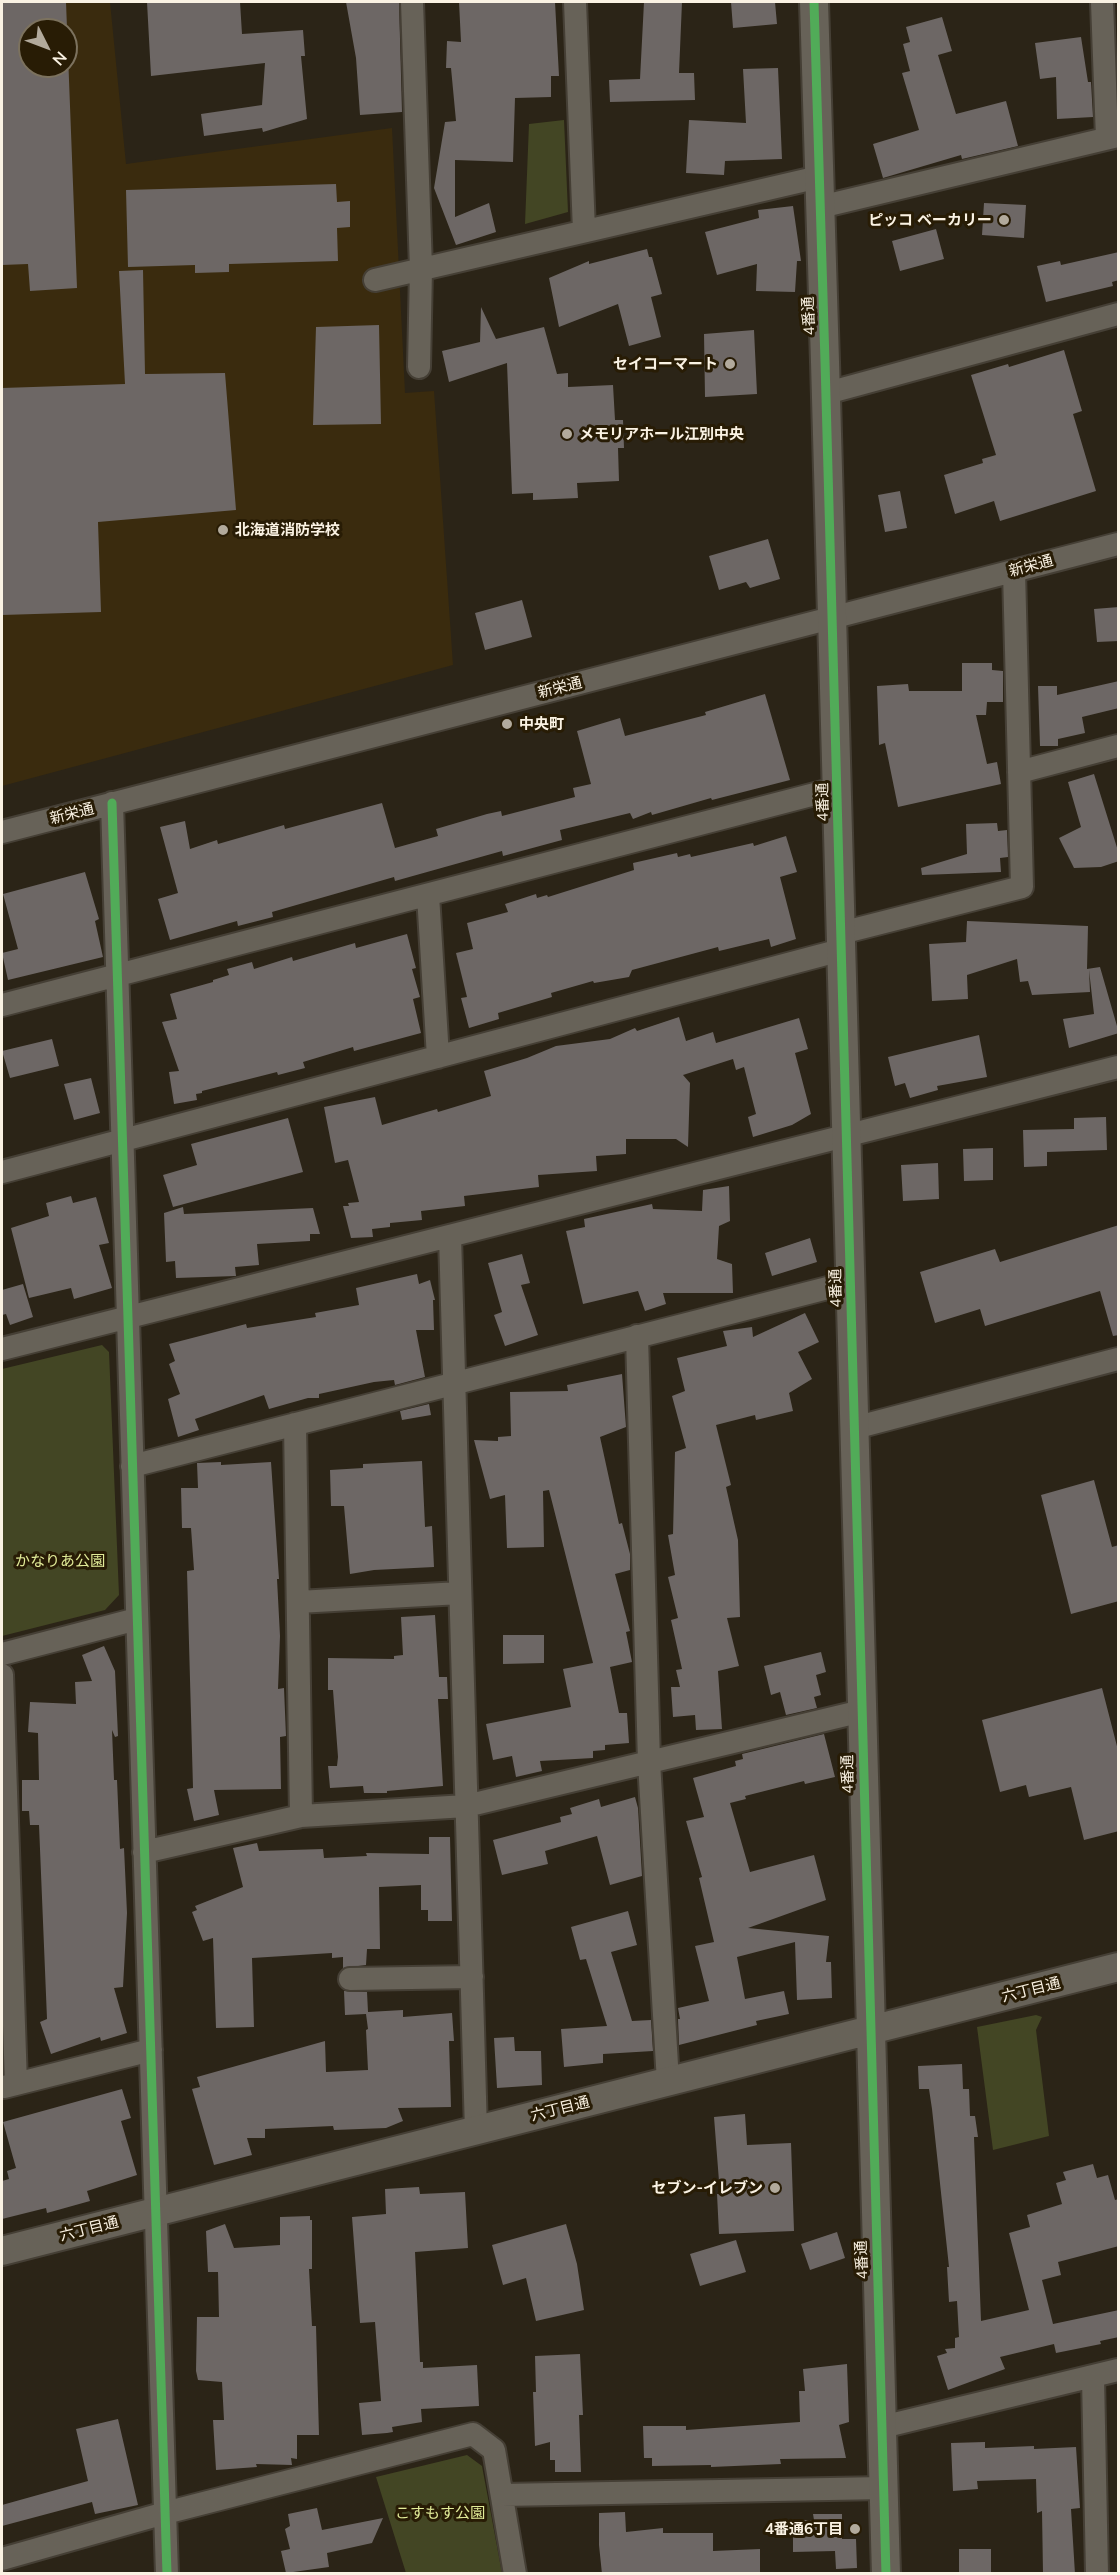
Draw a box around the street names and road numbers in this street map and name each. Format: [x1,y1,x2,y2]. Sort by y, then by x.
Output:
street label: 4番通 [799,296,819,336]
street label: 新栄通 [1007,551,1055,581]
street label: 新栄通 [536,674,584,702]
street label: 4番通 [814,782,832,822]
street label: 新栄通 [48,800,96,828]
street label: 4番通 [827,1268,845,1308]
street label: 4番通 [839,1754,857,1794]
street label: 六丁目通 [1000,1974,1062,2006]
street label: 六丁目通 [529,2093,591,2125]
street label: 六丁目通 [58,2213,120,2245]
street label: 4番通 [852,2240,872,2280]

